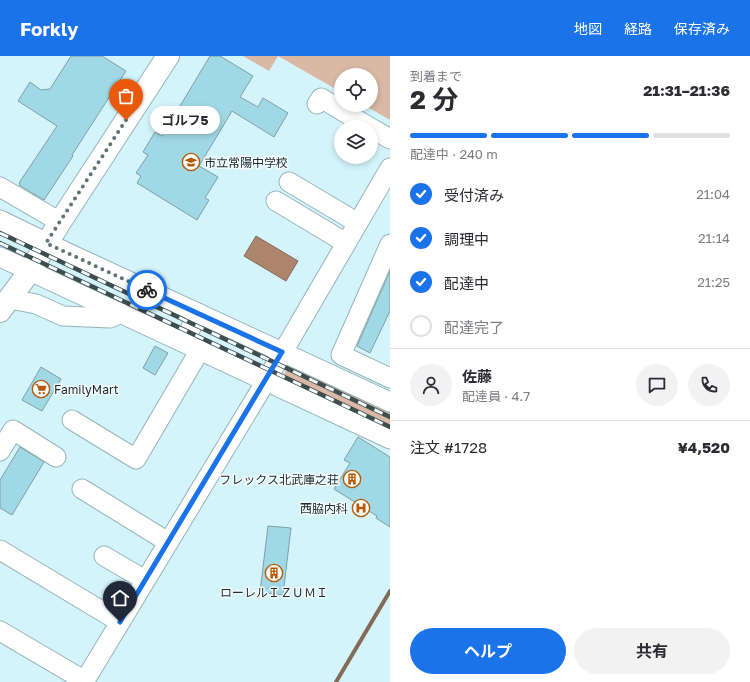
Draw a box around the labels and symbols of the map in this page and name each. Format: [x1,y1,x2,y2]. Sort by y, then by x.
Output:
pin [109,79,143,120]
callout: ゴルフ5 [150,106,220,134]
school or university icon: 市立常陽中学校 [181,152,201,172]
place label: 市立常陽中学校 [204,155,288,170]
courier [127,270,167,310]
supermarket icon: FamilyMart [31,379,51,399]
place label: FamilyMart [54,382,119,397]
building icon: フレックス北武庫之荘 [342,469,362,489]
place label: フレックス北武庫之荘 [219,472,339,487]
hospital icon: 西脇内科 [351,498,371,518]
place label: 西脇内科 [300,501,348,516]
building icon: ローレルＩＺＵＭＩ [264,563,284,583]
pin [103,581,137,622]
place label: ローレルＩＺＵＭＩ [220,585,328,600]

